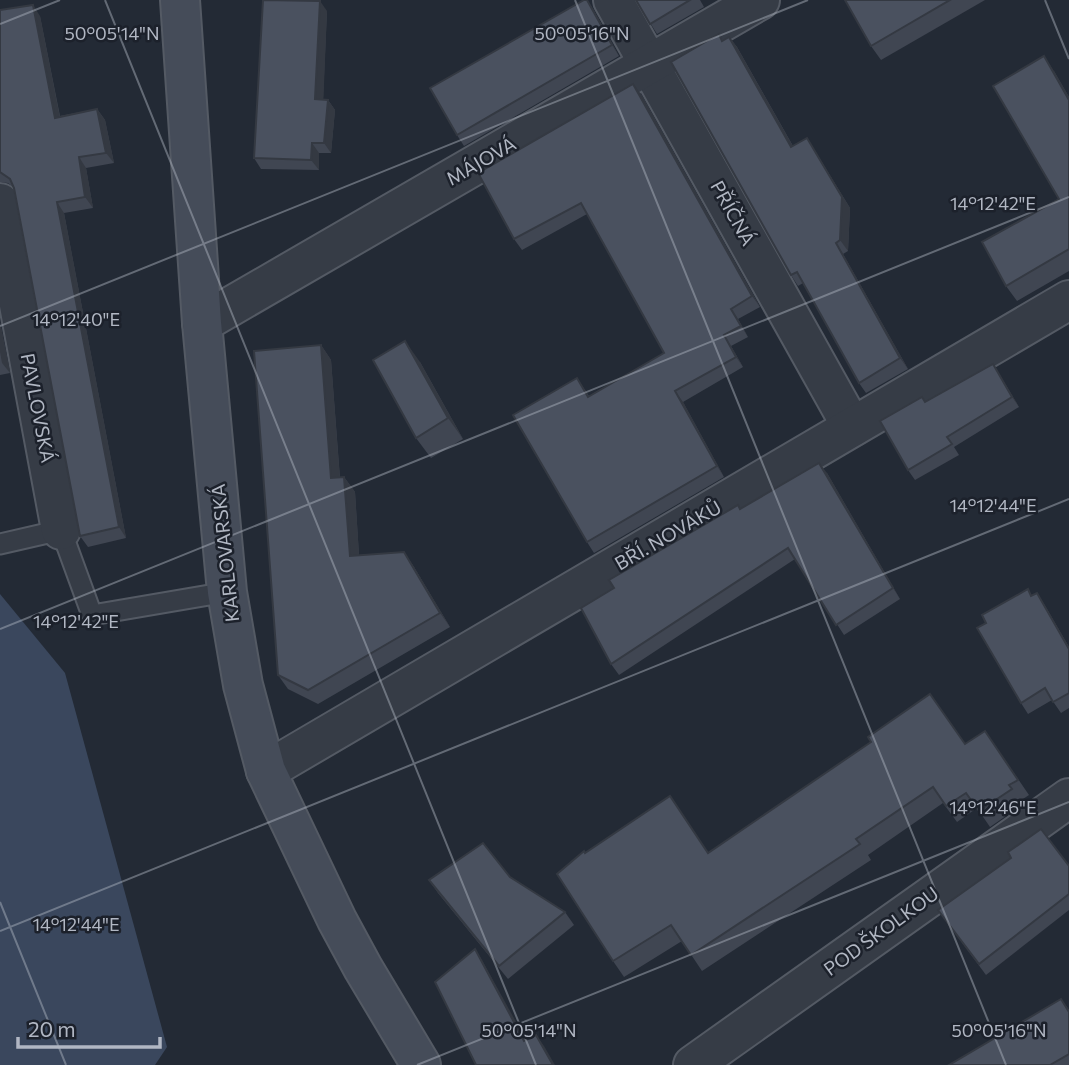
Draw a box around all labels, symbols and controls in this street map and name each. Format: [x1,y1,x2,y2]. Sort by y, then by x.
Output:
text: 50°05'14"N [65,22,160,44]
text: 50°05'16"N [534,22,630,44]
street label: MÁJOVÁ [442,131,520,190]
street label: PŘÍČNÁ [706,176,761,249]
text: 14°12'42"E [950,192,1036,214]
text: 14°12'40"E [32,308,120,330]
street label: PAVLOVSKÁ [17,351,60,465]
street label: KARLOVARSKÁ [206,483,243,623]
street label: BŘÍ. NOVÁKŮ [610,494,725,574]
text: 14°12'44"E [949,494,1037,516]
text: 14°12'42"E [33,610,119,632]
text: 14°12'46"E [949,796,1037,818]
street label: POD ŠKOLKOU [818,880,943,980]
text: 14°12'44"E [32,913,120,935]
scale bar [18,1006,159,1050]
text: 20 m [28,1016,76,1041]
text: 50°05'14"N [482,1019,577,1041]
text: 50°05'16"N [951,1019,1047,1041]

